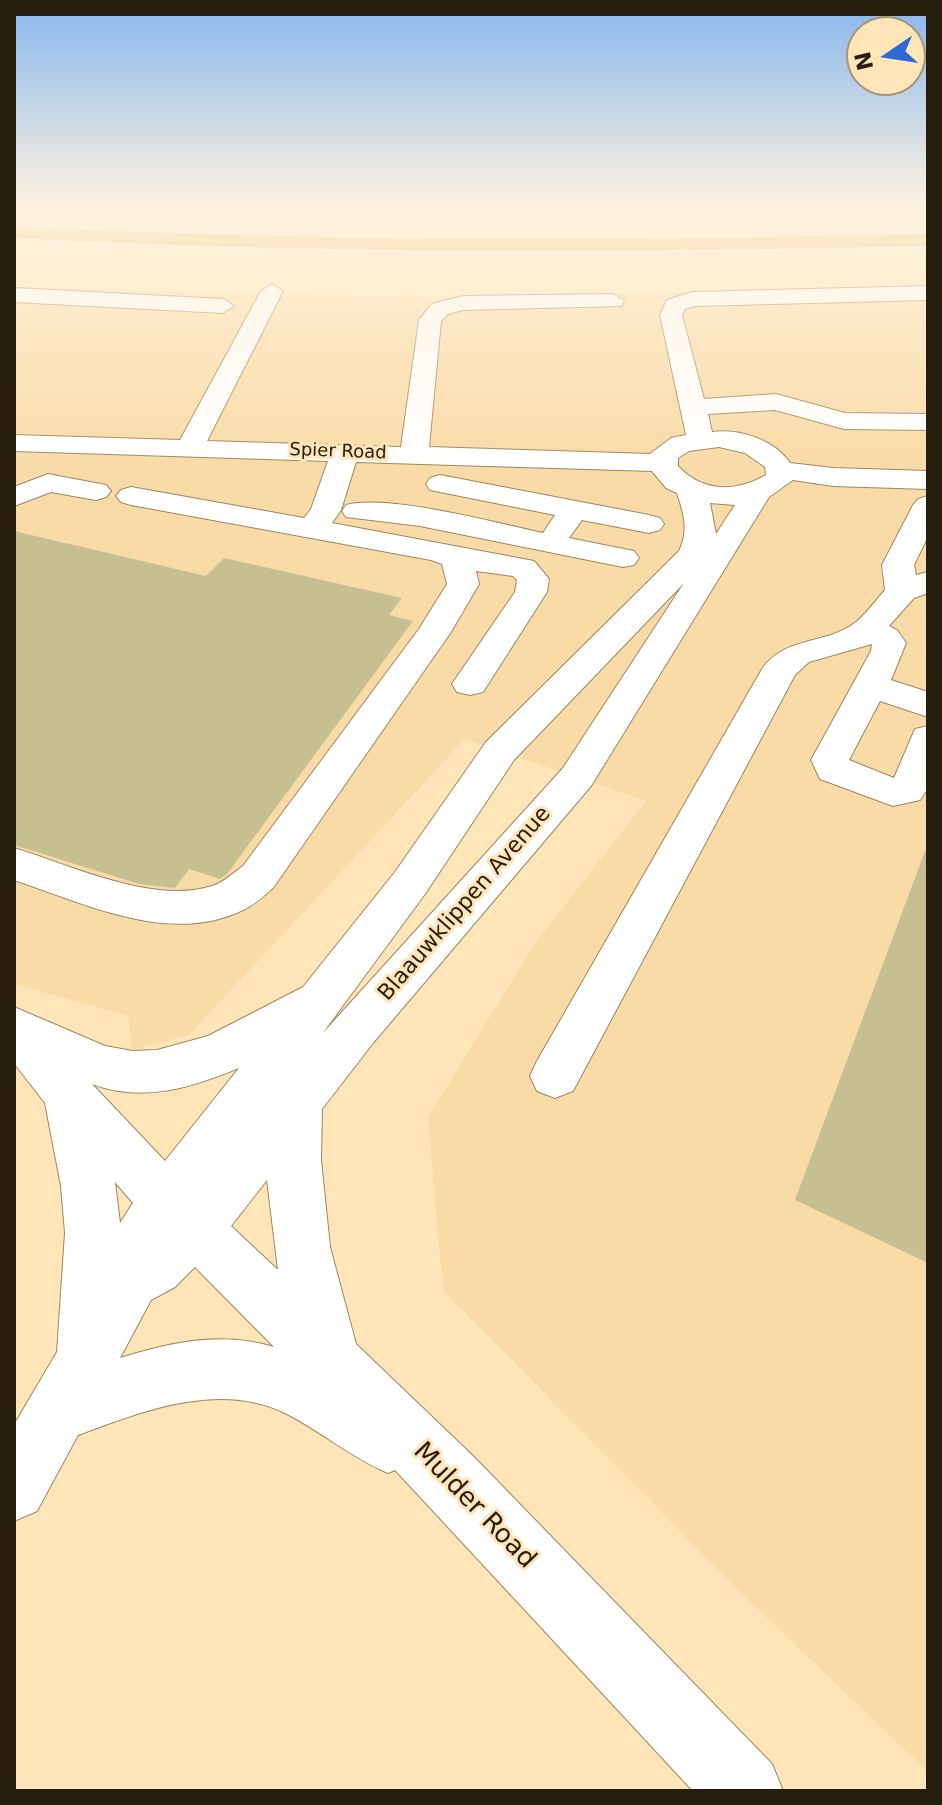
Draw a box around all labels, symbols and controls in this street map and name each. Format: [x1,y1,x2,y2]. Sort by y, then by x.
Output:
north arrow [846,16,926,96]
text: N [850,49,878,73]
street label: Spier Road [289,440,387,464]
street label: Blaauwklippen Avenue [373,801,557,1007]
street label: Mulder Road [406,1437,542,1575]

